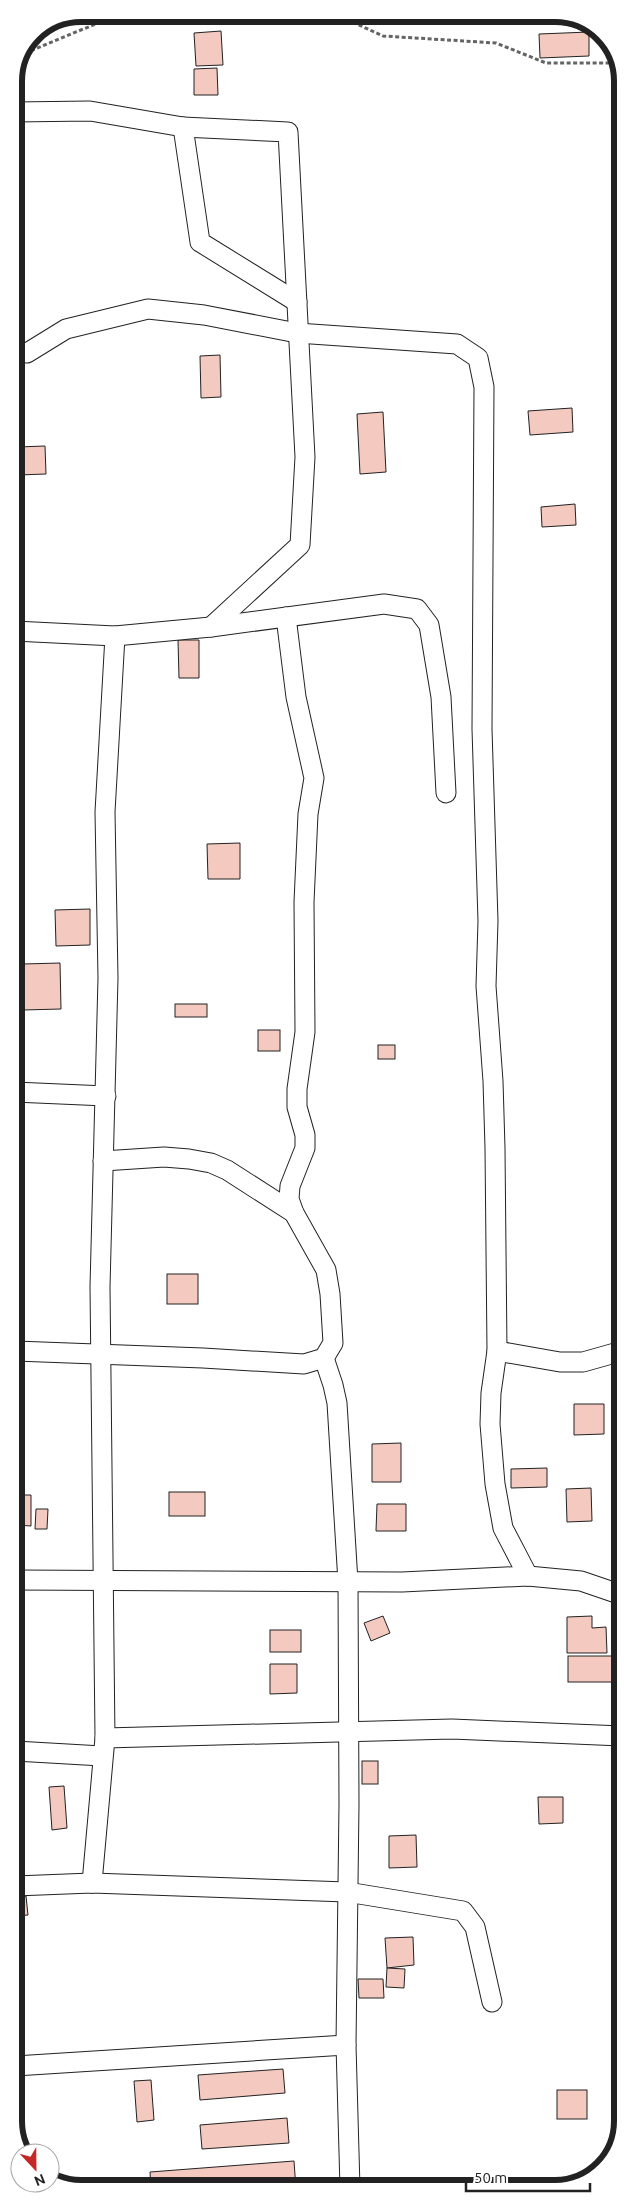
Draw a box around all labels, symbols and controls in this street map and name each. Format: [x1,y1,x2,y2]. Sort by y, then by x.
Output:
north arrow [10,2143,60,2193]
scale bar [466,2160,590,2192]
text: 50 m [474,2169,507,2186]
text: N [32,2171,48,2189]

